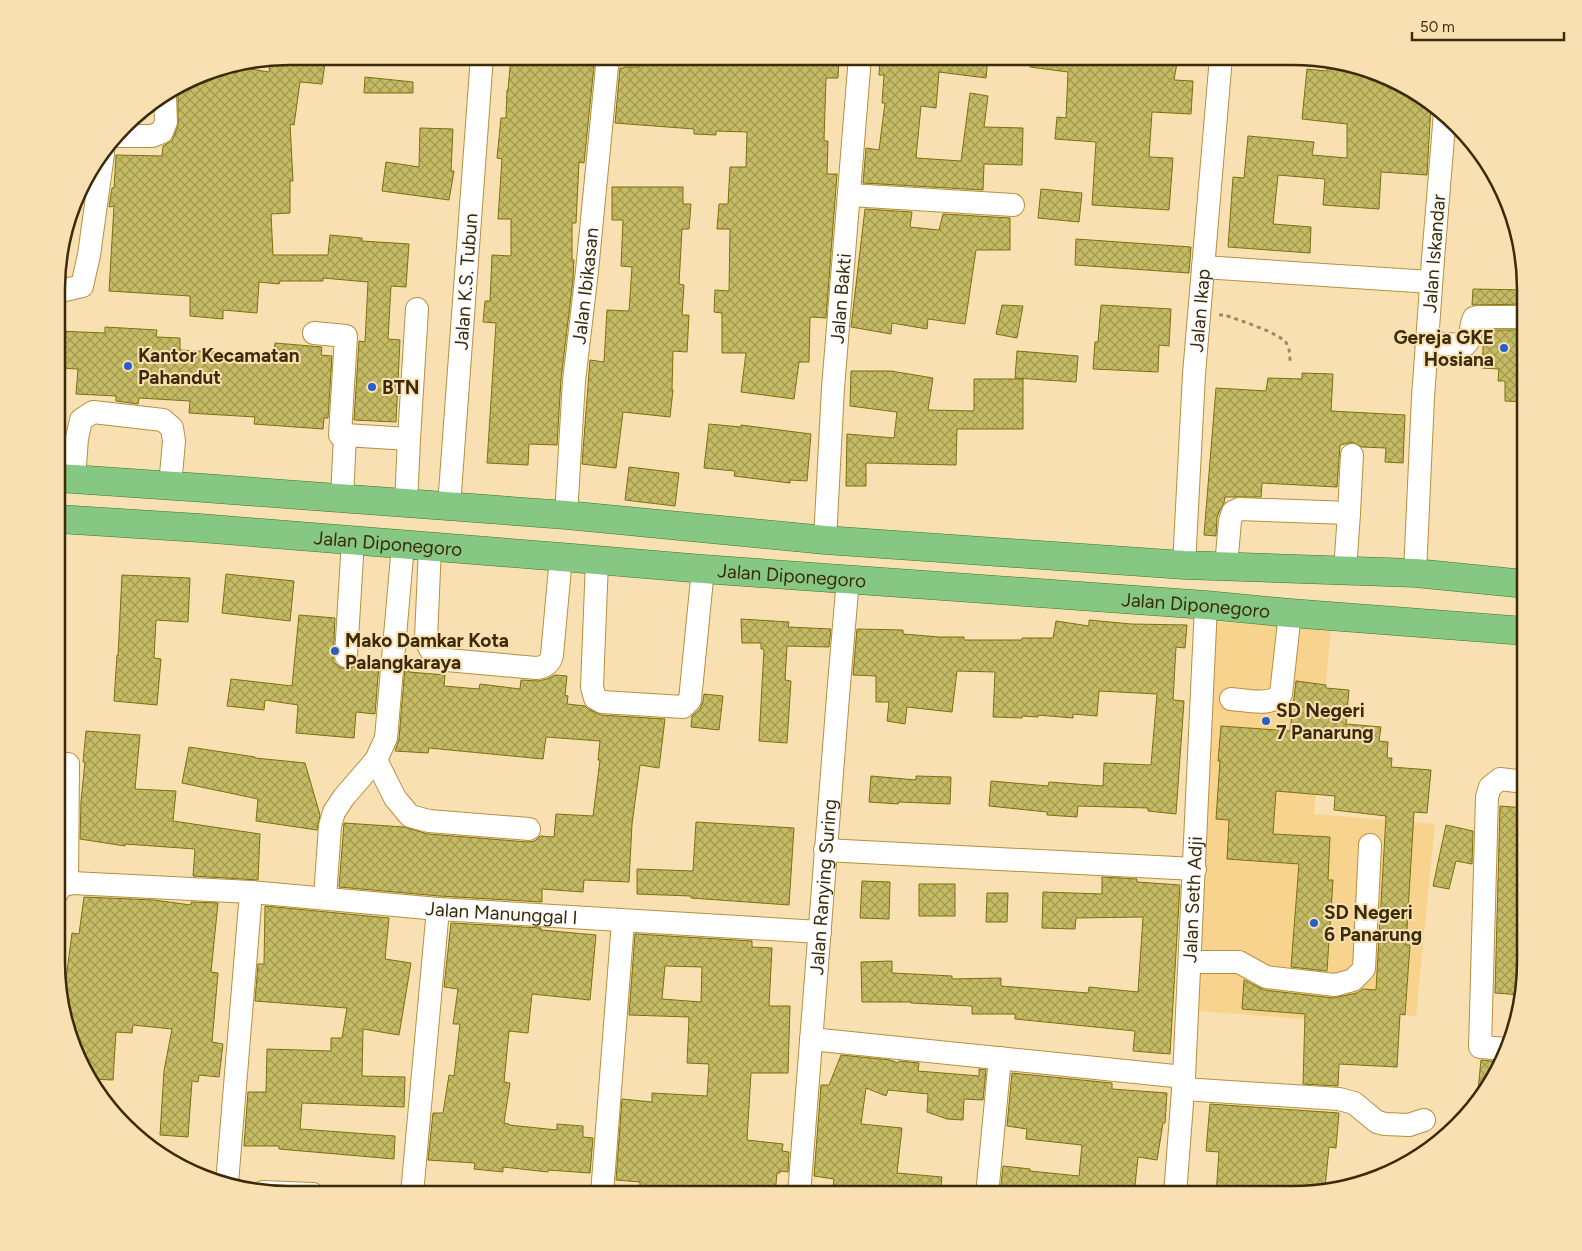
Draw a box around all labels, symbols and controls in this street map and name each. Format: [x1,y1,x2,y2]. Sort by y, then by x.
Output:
scale bar [1412,10,1564,42]
text: 50 m [1420,18,1455,36]
street label: Jalan Iskandar [1418,193,1450,314]
street label: Jalan K.S. Tubun [449,212,482,351]
street label: Jalan Ibikasan [567,226,603,346]
street label: Jalan Bakti [825,252,855,345]
street label: Jalan Ikap [1184,268,1214,353]
place label: Gereja GKE Hosiana [1393,326,1494,371]
marker: Gereja GKE Hosiana [1498,342,1510,354]
place label: Kantor Kecamatan Pahandut [138,344,299,389]
marker: Kantor Kecamatan Pahandut [122,360,134,372]
place label: BTN [382,376,419,399]
marker: BTN [366,381,378,393]
street label: Jalan Diponegoro [313,526,463,561]
street label: Jalan Diponegoro [717,559,867,592]
street label: Jalan Diponegoro [1121,587,1271,623]
place label: Mako Damkar Kota Palangkaraya [345,629,509,674]
marker: Mako Damkar Kota Palangkaraya [329,645,341,657]
place label: SD Negeri 7 Panarung [1276,699,1374,744]
marker: SD Negeri 7 Panarung [1260,715,1272,727]
street label: Jalan Ranying Suring [804,798,841,976]
street label: Jalan Seth Adji [1178,836,1207,963]
street label: Jalan Manunggal I [424,896,578,929]
place label: SD Negeri 6 Panarung [1324,901,1422,946]
marker: SD Negeri 6 Panarung [1308,917,1320,929]

